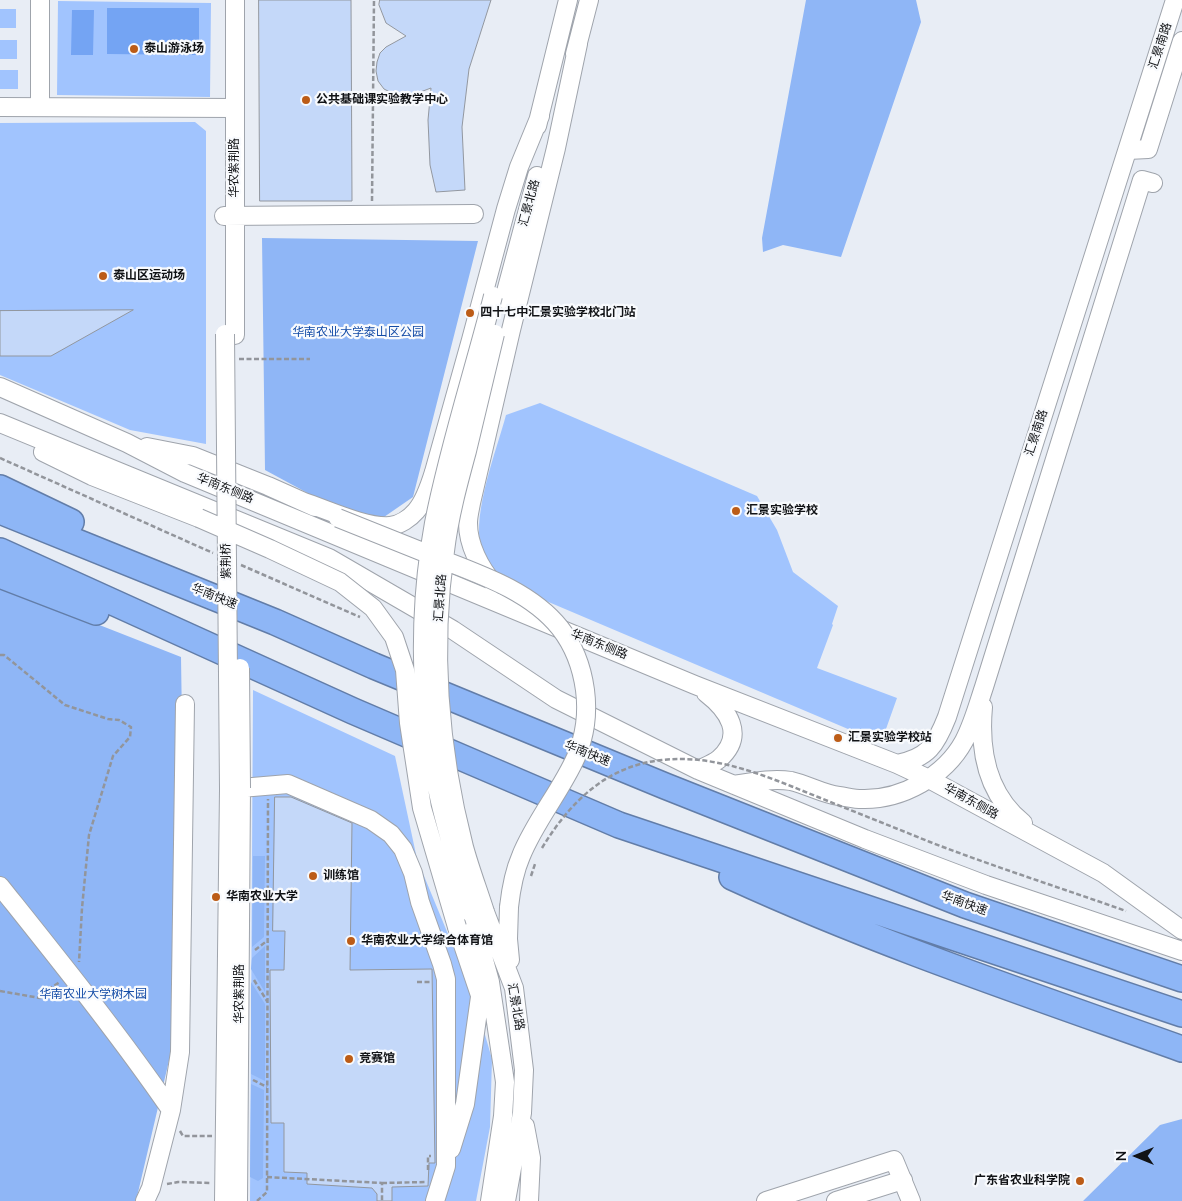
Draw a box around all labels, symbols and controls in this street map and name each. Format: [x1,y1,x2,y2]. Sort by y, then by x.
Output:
street label: 汇景南路 [1147,21,1175,71]
place label: 泰山游泳场 [144,42,204,56]
marker: 泰山游泳场 [128,43,140,55]
place label: 公共基础课实验教学中心 [316,93,448,107]
marker: 公共基础课实验教学中心 [300,94,312,106]
street label: 华农紫荆路 [228,138,242,198]
street label: 汇景北路 [517,178,543,228]
place label: 泰山区运动场 [113,269,185,283]
marker: 泰山区运动场 [97,270,109,282]
place label: 四十七中汇景实验学校北门站 [480,306,636,320]
marker: 四十七中汇景实验学校北门站 [464,307,476,319]
park label: 华南农业大学泰山区公园 [292,326,424,340]
street label: 汇景南路 [1023,408,1051,458]
street label: 华南东侧路 [194,471,256,507]
place label: 汇景实验学校 [746,504,818,518]
marker: 汇景实验学校 [730,505,742,517]
street label: 紫荆桥 [219,543,235,579]
street label: 汇景北路 [432,574,450,622]
street label: 华南快速 [189,581,239,613]
street label: 华南东侧路 [568,627,630,663]
place label: 汇景实验学校站 [848,731,932,745]
marker: 汇景实验学校站 [832,732,844,744]
street label: 华南快速 [562,738,612,770]
street label: 华南东侧路 [941,781,1001,823]
place label: 训练馆 [323,869,359,883]
marker: 训练馆 [307,870,319,882]
street label: 华南快速 [939,889,989,919]
place label: 华南农业大学 [226,890,298,904]
marker: 华南农业大学 [210,891,222,903]
place label: 华南农业大学综合体育馆 [361,934,493,948]
marker: 华南农业大学综合体育馆 [345,935,357,947]
street label: 华农紫荆路 [233,964,247,1024]
street label: 汇景北路 [504,982,526,1032]
park label: 华南农业大学树木园 [39,988,147,1002]
place label: 竞赛馆 [359,1052,395,1066]
marker: 竞赛馆 [343,1053,355,1065]
north arrow [1112,1131,1162,1181]
text: N [1112,1151,1131,1161]
place label: 广东省农业科学院 [974,1174,1070,1188]
marker: 广东省农业科学院 [1074,1175,1086,1187]

